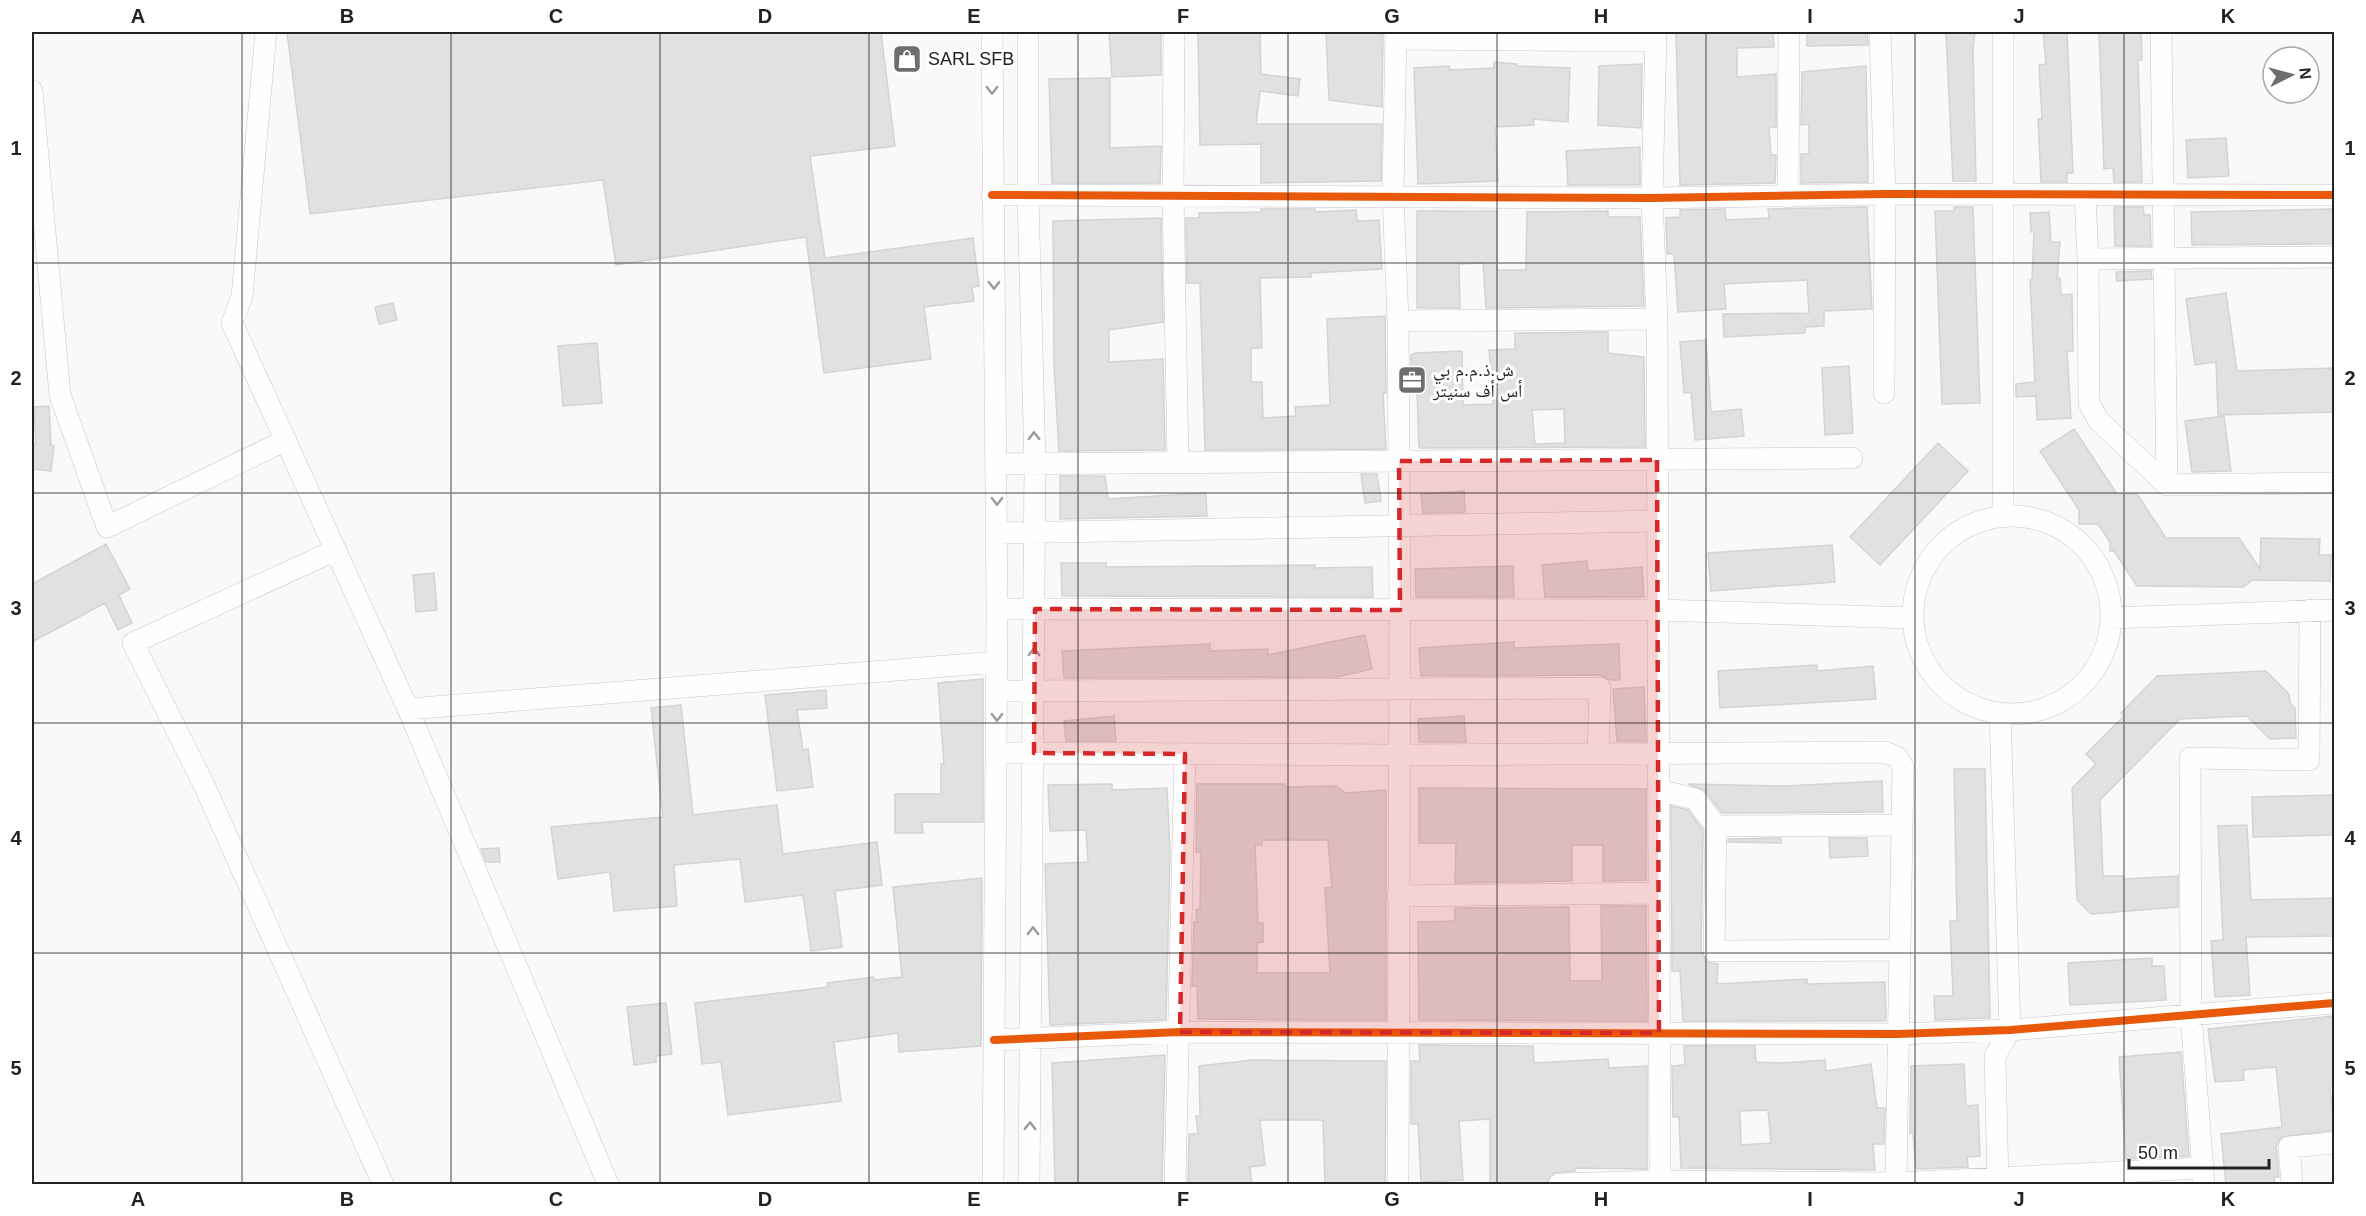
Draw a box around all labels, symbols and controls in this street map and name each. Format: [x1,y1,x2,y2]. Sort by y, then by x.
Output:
text: A [131,5,145,27]
text: B [340,5,354,27]
text: C [549,5,563,27]
text: D [758,5,772,27]
text: E [967,5,981,27]
text: F [1177,5,1189,27]
text: G [1384,5,1400,27]
text: H [1594,5,1608,27]
text: I [1807,5,1813,27]
text: J [2013,5,2025,27]
text: K [2221,5,2236,27]
shop icon: SARL SFB [891,43,923,75]
north arrow [2261,45,2321,105]
place label: SARL SFB [928,49,1014,69]
text: N [2296,67,2314,80]
one-way arrow [986,85,998,94]
text: 1 [10,137,22,159]
text: 1 [2344,137,2356,159]
one-way arrow [987,280,1000,289]
place label: ش.ذ.م.م بي أس أف سنيتر [1432,360,1522,402]
office icon: ش.ذ.م.م بي أس أف سنيتر [1396,364,1428,396]
text: 2 [10,367,22,389]
text: 2 [2344,367,2356,389]
one-way arrow [1028,432,1040,441]
one-way arrow [991,496,1003,505]
text: 3 [10,597,22,619]
text: 3 [2344,597,2356,619]
one-way arrow [1028,648,1040,657]
one-way arrow [991,712,1003,721]
text: 4 [10,827,22,849]
text: 4 [2344,827,2356,849]
one-way arrow [1027,927,1039,936]
text: 5 [10,1057,22,1079]
text: 5 [2344,1057,2356,1079]
one-way arrow [1024,1122,1036,1131]
scale bar [2129,1132,2268,1170]
text: 50 m [2138,1143,2178,1163]
text: A [131,1188,145,1210]
text: B [340,1188,354,1210]
text: C [549,1188,563,1210]
text: D [758,1188,772,1210]
text: E [967,1188,981,1210]
text: F [1177,1188,1189,1210]
text: G [1384,1188,1400,1210]
text: H [1594,1188,1608,1210]
text: I [1807,1188,1813,1210]
text: J [2013,1188,2025,1210]
text: K [2221,1188,2236,1210]

